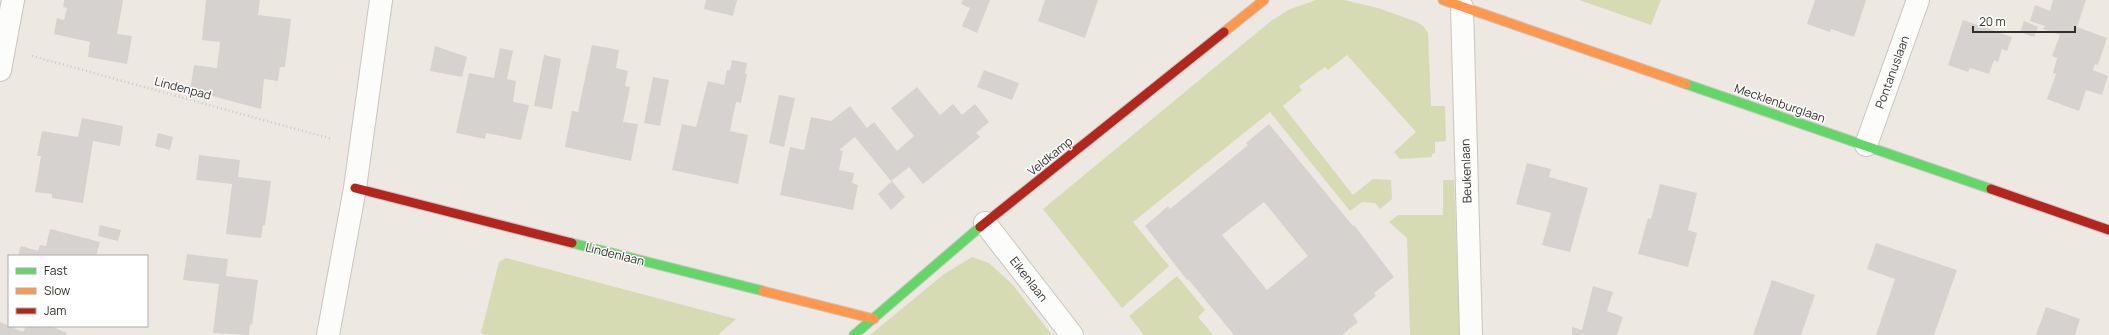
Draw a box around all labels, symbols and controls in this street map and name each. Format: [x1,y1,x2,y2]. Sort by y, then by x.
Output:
scale bar [1973,8,2075,34]
text: 20 m [1979,13,2006,30]
street label: Pontanuslaan [1871,33,1913,111]
street label: Lindenpad [153,72,213,104]
street label: Mecklenburglaan [1732,79,1828,127]
street label: Veldkamp [1024,133,1076,179]
street label: Beukenlaan [1456,138,1476,204]
street label: Lindenlaan [584,238,646,270]
street label: Eikenlaan [1006,253,1052,305]
legend [8,255,148,327]
text: Fast [44,262,68,279]
text: Slow [44,282,70,299]
text: Jam [44,302,66,319]

